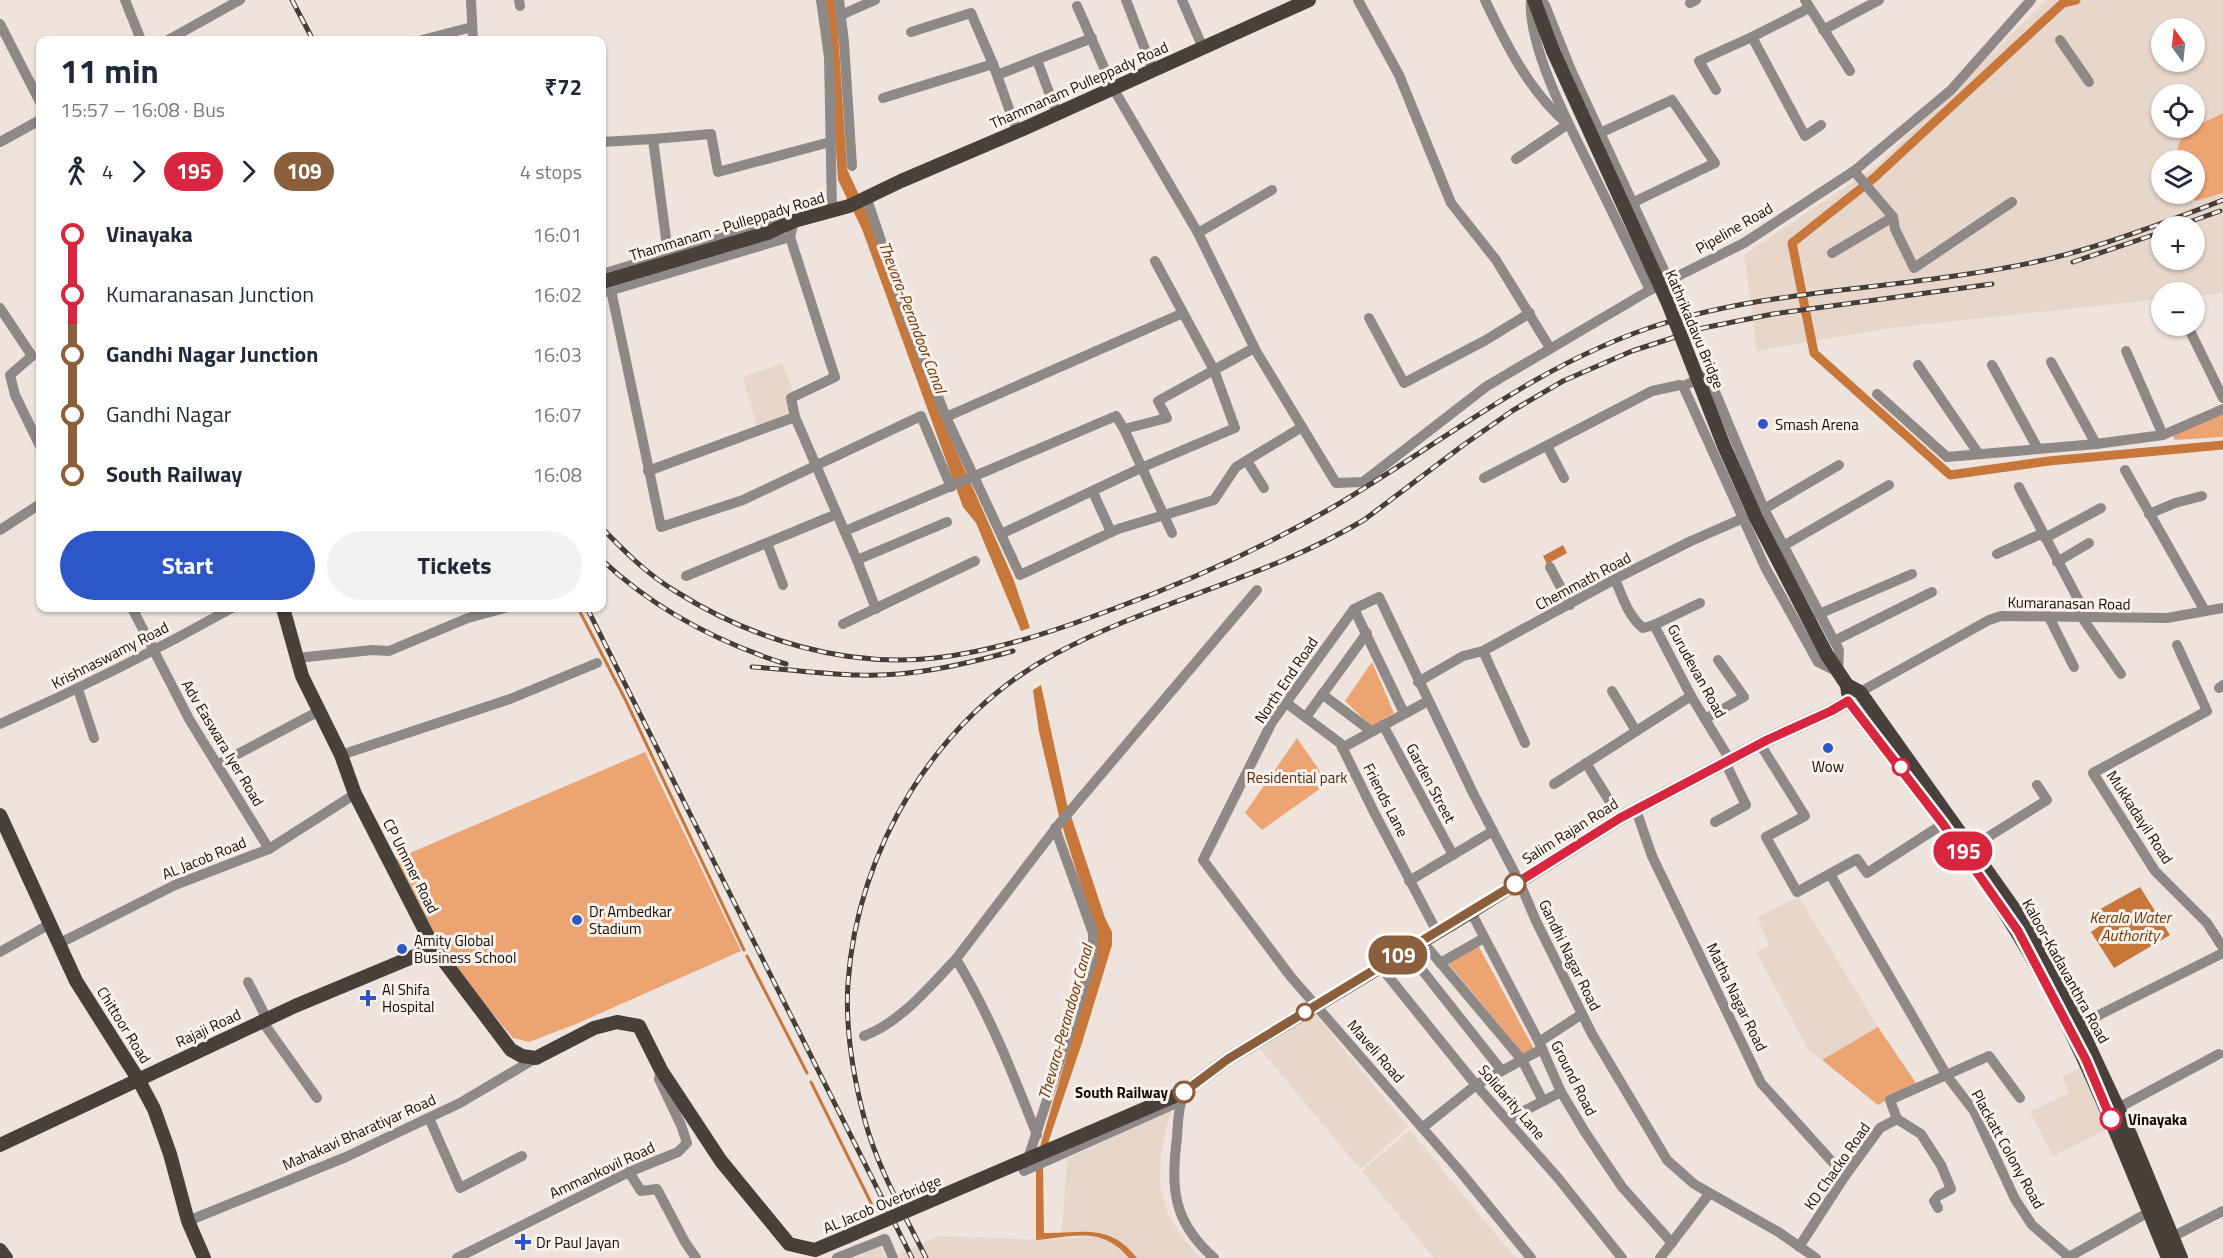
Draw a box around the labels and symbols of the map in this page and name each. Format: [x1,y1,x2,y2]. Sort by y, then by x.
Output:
north arrow [2151,18,2205,72]
street label: Thammanam Pulleppady Road [986,35,1172,135]
street label: Thammanam - Pulleppady Road [627,185,827,267]
street label: Pipeline Road [1691,197,1777,259]
water label: Thevara-Perandoor Canal [873,238,954,398]
street label: Kathrikadavu Bridge [1660,266,1730,392]
place label: Smash Arena [1775,413,1859,436]
marker: Smash Arena [1756,417,1770,431]
street label: Chemmath Road [1531,546,1635,616]
street label: Kumaranasan Road [2007,590,2131,616]
street label: Krishnaswamy Road [47,616,173,694]
street label: Gurudevan Road [1662,620,1732,722]
street label: North End Road [1249,632,1323,728]
street label: Adv Easwara Iyer Road [176,675,270,811]
street label: Garden Street [1400,739,1462,828]
marker: Wow [1821,741,1835,755]
place label: Wow [1812,755,1844,778]
unlabelled marker [1892,758,1910,776]
street label: Friends Lane [1358,759,1414,841]
park label: Residential park [1246,766,1348,789]
street label: Mukkadayil Road [2101,766,2179,868]
street label: Salim Rajan Road [1517,792,1623,870]
street label: CP Ummer Road [377,815,445,917]
street label: AL Jacob Road [158,831,250,885]
line badge: 195 [1928,832,1998,870]
unlabelled marker [1504,873,1526,895]
street label: Kaloor-Kadavanthra Road [2017,894,2115,1048]
street label: Gandhi Nagar Road [1533,895,1607,1015]
place label: Dr Ambedkar Stadium [589,900,672,940]
water label: Kerala Water Authority [2089,905,2173,947]
marker: Dr Ambedkar Stadium [570,913,584,927]
place label: Amity Global Business School [414,929,516,969]
line badge: 109 [1364,936,1432,974]
street label: Matha Nagar Road [1701,939,1773,1055]
water label: Thevara-Perandoor Canal [1031,940,1099,1103]
marker: Amity Global Business School [395,942,409,956]
place label: Al Shifa Hospital [382,978,434,1018]
street label: Chittoor Road [91,982,157,1068]
marker: Al Shifa Hospital [359,989,377,1007]
street label: Rajaji Road [171,1003,245,1053]
unlabelled marker [1296,1003,1314,1021]
street label: Maveli Road [1342,1014,1410,1088]
street label: Ground Road [1545,1036,1603,1120]
street label: Solidarity Lane [1473,1059,1551,1145]
place label: South Railway [1075,1081,1168,1104]
marker: South Railway [1173,1081,1195,1103]
street label: Plackatt Colony Road [1966,1085,2050,1213]
street label: Mahakavi Bharatiyar Road [279,1088,439,1176]
marker: Vinayaka [2100,1108,2122,1130]
place label: Vinayaka [2128,1108,2188,1131]
street label: KD Chacko Road [1798,1117,1876,1215]
street label: Ammankovil Road [545,1135,659,1205]
street label: AL Jacob Overbridge [819,1169,945,1239]
place label: Dr Paul Jayan [536,1231,620,1254]
marker: Dr Paul Jayan [514,1233,532,1251]

